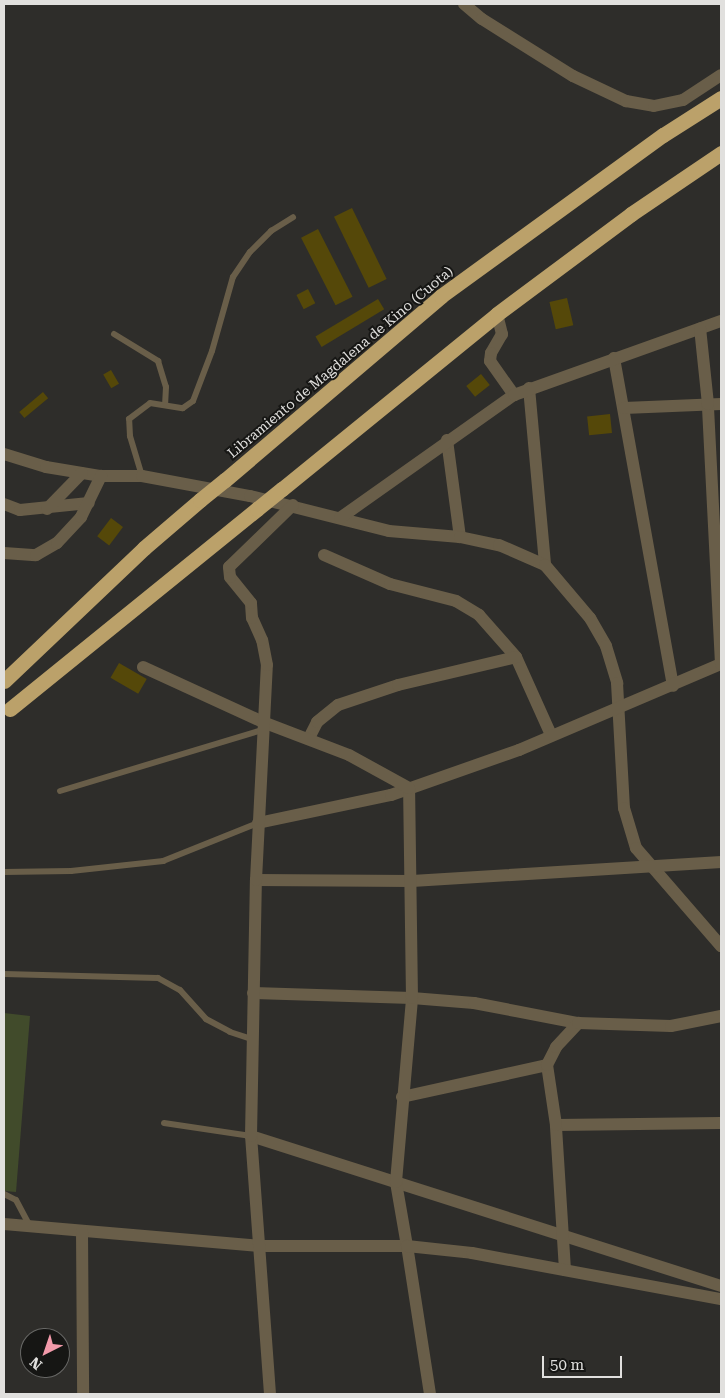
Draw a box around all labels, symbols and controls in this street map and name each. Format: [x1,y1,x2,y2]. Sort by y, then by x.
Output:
street label: Libramiento de Magdalena de Kino (Cuota) [224,263,456,461]
north arrow [20,1328,70,1378]
scale bar [545,1346,625,1378]
text: N [26,1354,45,1373]
text: 50 m [550,1356,584,1374]

